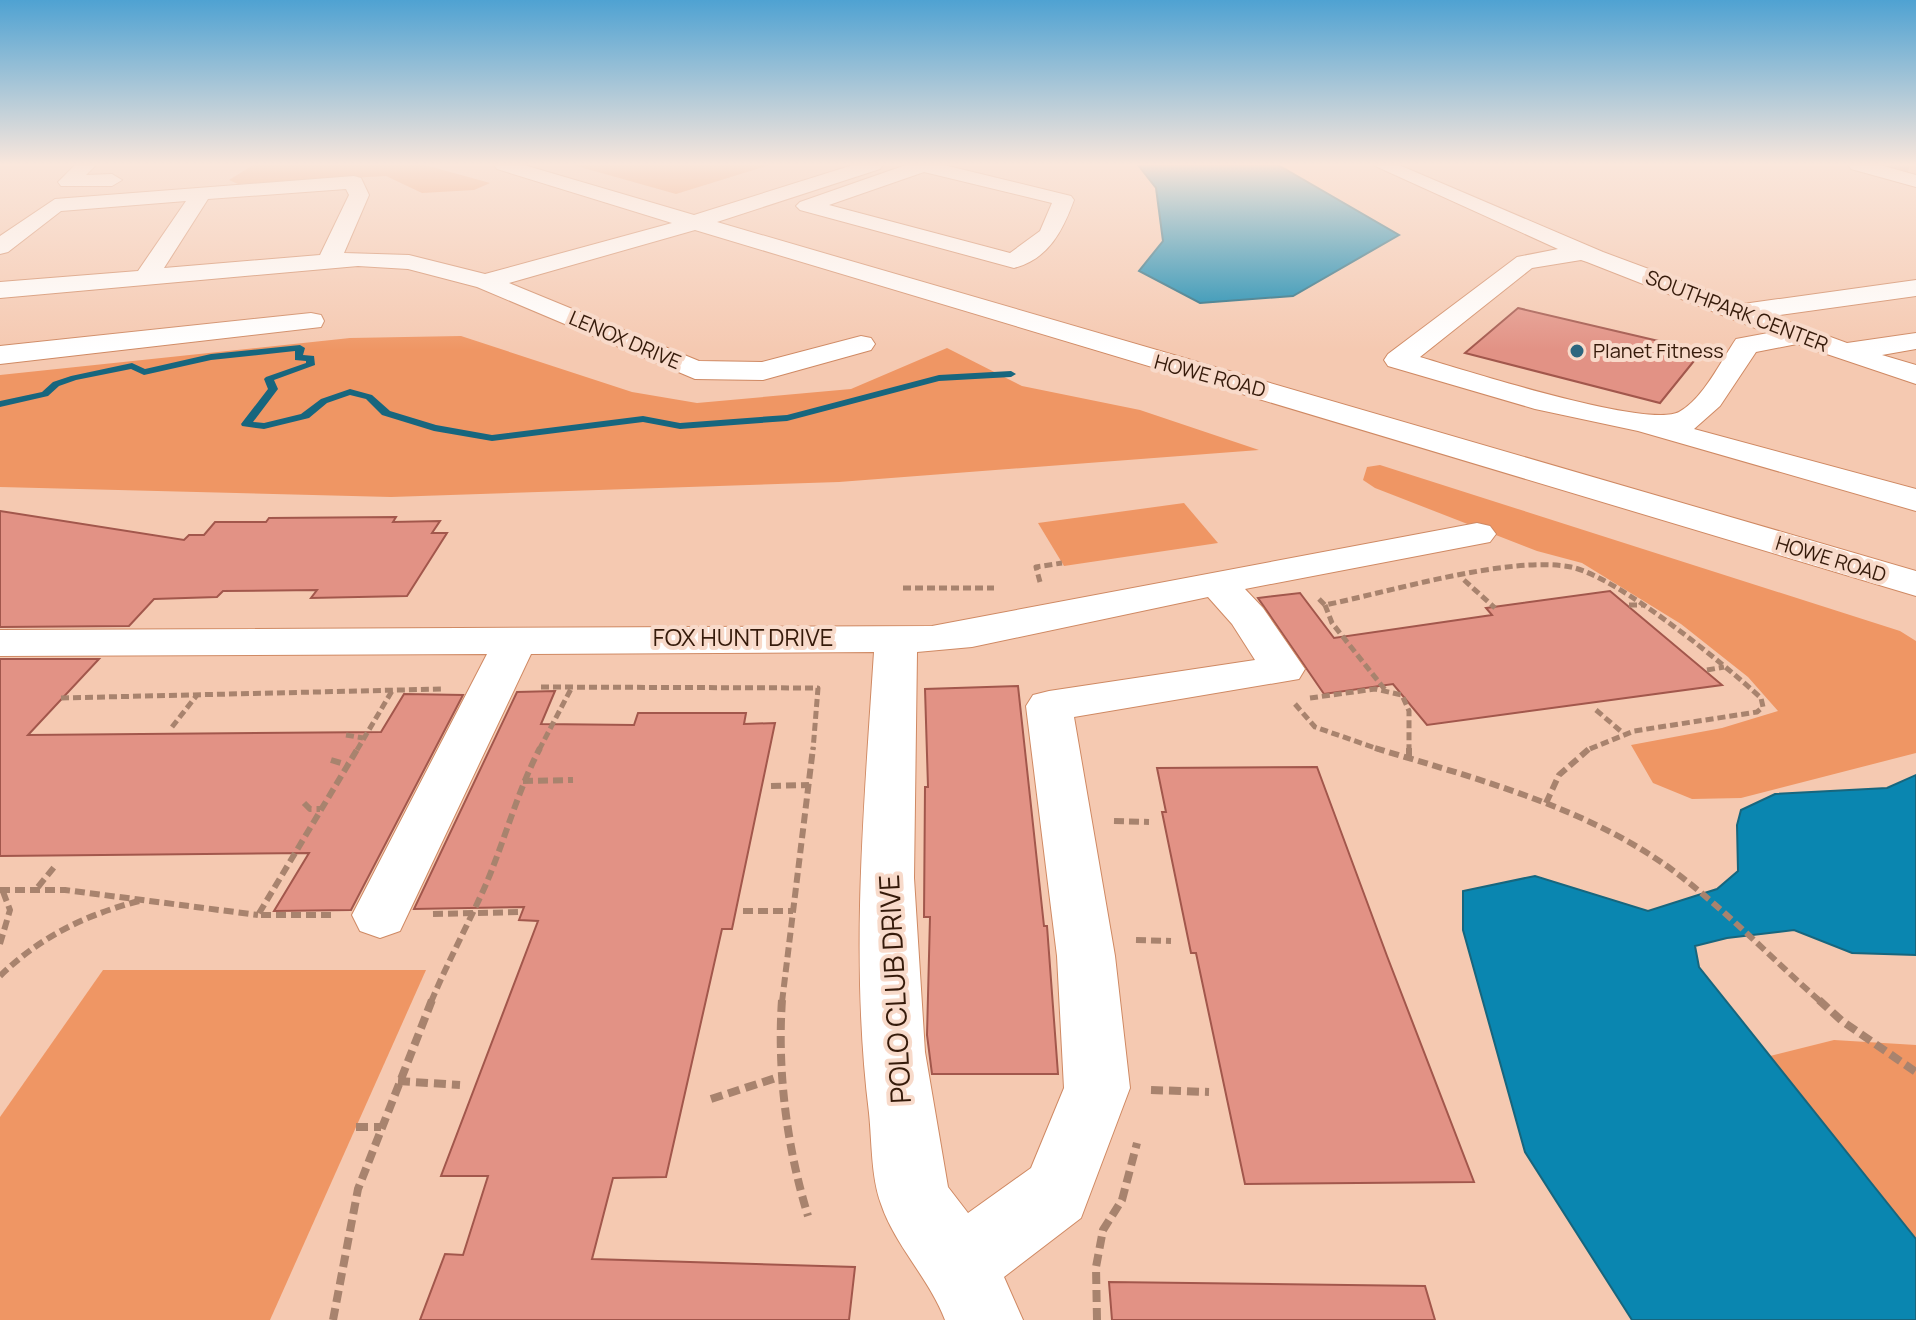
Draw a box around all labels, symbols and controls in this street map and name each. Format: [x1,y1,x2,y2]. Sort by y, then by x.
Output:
street label: SOUTHPARK CENTER [1642,263,1832,358]
street label: LENOX DRIVE [565,304,685,375]
place label: Planet Fitness [1593,337,1724,364]
marker: Planet Fitness [1568,342,1586,360]
street label: HOWE ROAD [1151,348,1269,403]
street label: HOWE ROAD [1772,529,1890,588]
street label: FOX HUNT DRIVE [653,620,833,653]
street label: POLO CLUB DRIVE [869,874,919,1105]

